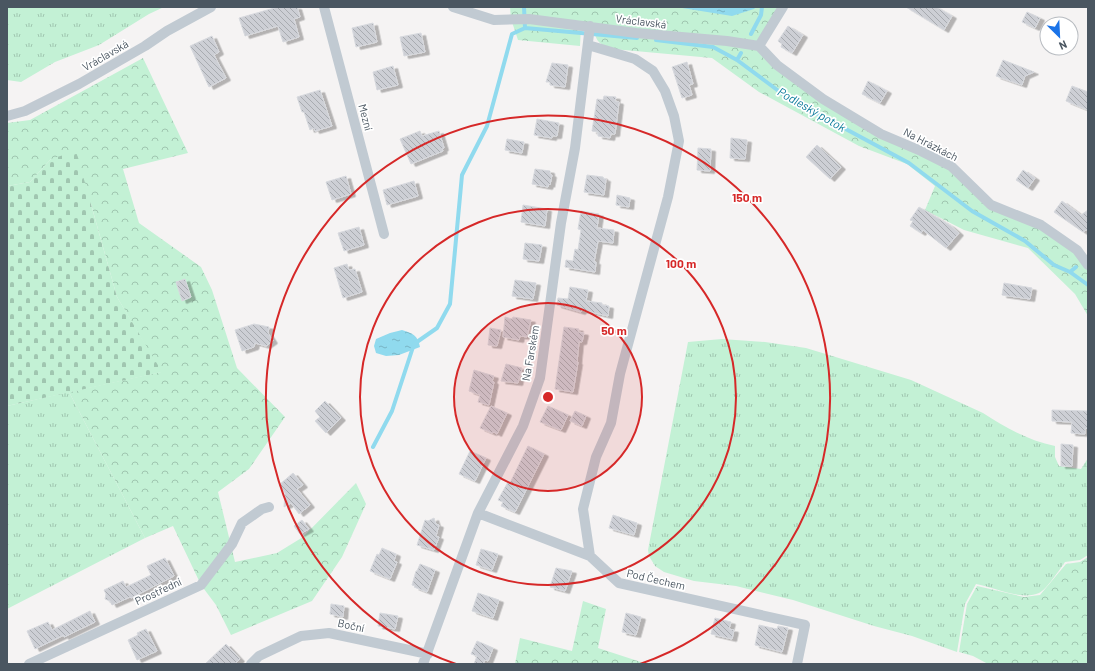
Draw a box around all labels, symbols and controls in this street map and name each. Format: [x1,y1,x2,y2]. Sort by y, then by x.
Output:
street label: Vráclavská [615,11,667,31]
north arrow [1039,16,1079,56]
street label: Vráclavská [80,37,130,73]
text: N [1057,38,1069,53]
water label: Podleský potok [776,84,849,134]
street label: Mezní [356,102,376,132]
street label: Na Hrázkách [902,125,961,163]
text: 150 m [732,190,762,204]
text: 100 m [666,256,696,270]
text: 50 m [601,323,627,337]
street label: Na Farském [519,324,541,382]
centre of rings [541,390,555,404]
street label: Pod Čechem [626,566,686,592]
street label: Prostřední [133,574,184,607]
street label: Boční [337,616,366,634]

